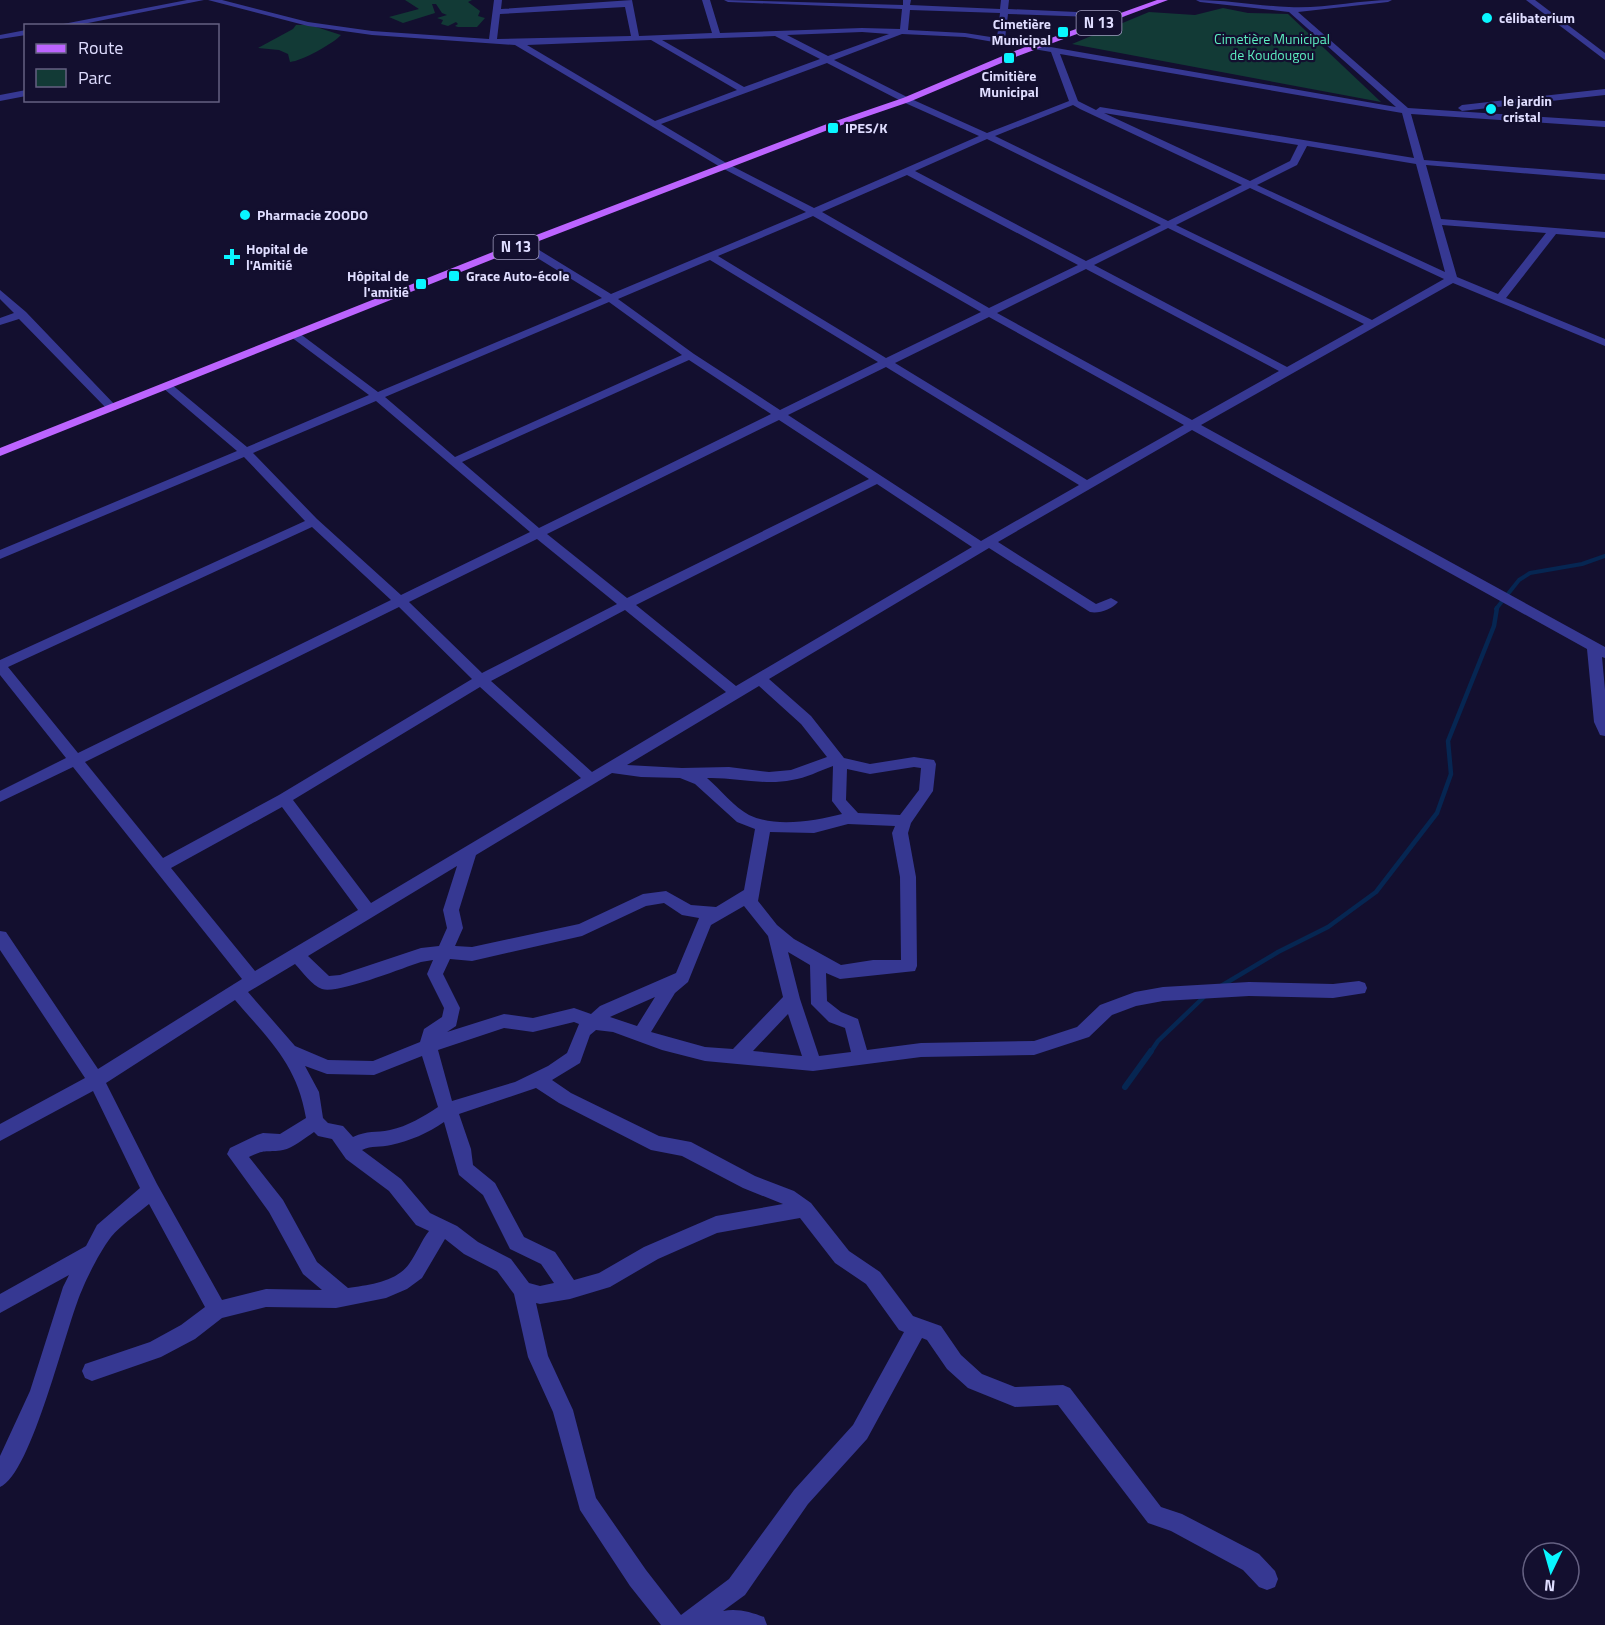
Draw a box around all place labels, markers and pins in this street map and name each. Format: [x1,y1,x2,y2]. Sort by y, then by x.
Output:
place label: célibaterium [1499,7,1575,28]
marker: célibaterium [1480,11,1494,25]
place label: Cimetière Municipal [991,13,1051,50]
marker: Cimetière Municipal [1056,25,1070,39]
marker: Cimitière Municipal [1002,51,1016,65]
place label: Cimitière Municipal [979,65,1039,102]
place label: le jardin cristal [1503,90,1552,127]
marker: le jardin cristal [1484,102,1498,116]
place label: IPES/K [845,117,888,138]
marker: IPES/K [826,121,840,135]
place label: Pharmacie ZOODO [257,204,368,225]
marker: Pharmacie ZOODO [238,208,252,222]
place label: Hopital de l'Amitié [246,238,308,275]
marker: Hopital de l'Amitié [223,248,241,266]
place label: Hôpital de l'amitié [347,265,409,302]
place label: Grace Auto-école [466,265,569,286]
marker: Grace Auto-école [447,269,461,283]
marker: Hôpital de l'amitié [414,277,428,291]

